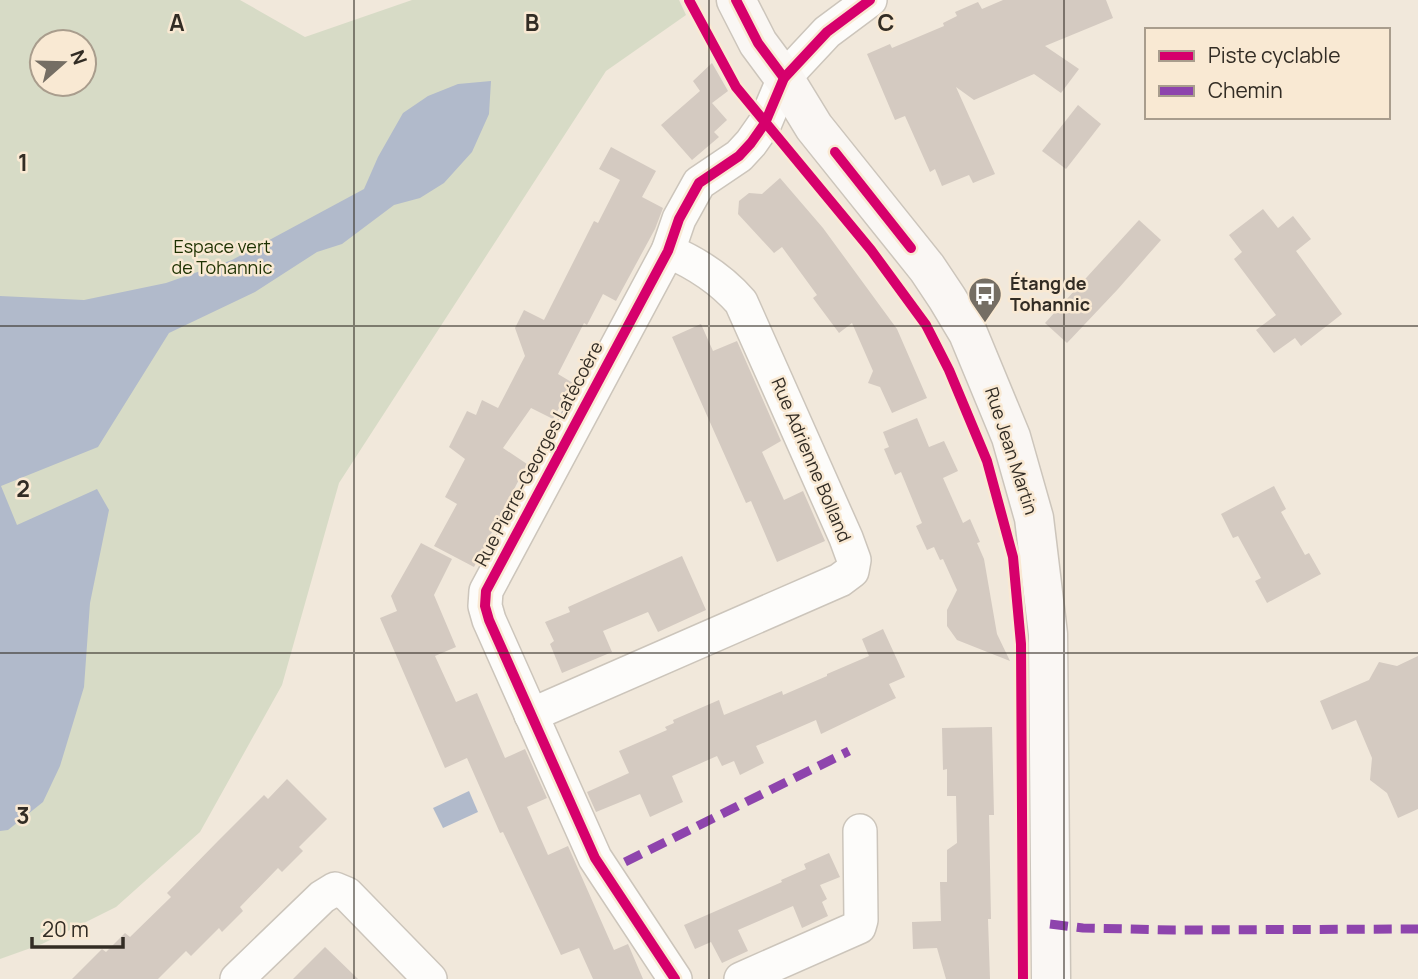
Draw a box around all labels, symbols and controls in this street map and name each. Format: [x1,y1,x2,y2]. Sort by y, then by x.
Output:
text: A [169,6,185,38]
text: B [525,6,539,38]
text: C [878,6,895,38]
north arrow [28,28,98,98]
legend [1145,28,1390,119]
text: Piste cyclable [1208,41,1340,69]
text: N [64,46,94,68]
text: Chemin [1208,76,1283,104]
text: 1 [18,146,28,178]
park label: Espace vert de Tohannic [172,234,273,279]
place label: Étang de Tohannic [1010,271,1090,316]
bus stop icon: Étang de Tohannic [966,275,1004,324]
street label: Rue Pierre-Georges Latécoère [468,337,608,570]
street label: Rue Adrienne Bolland [766,374,857,545]
street label: Rue Jean Martin [980,384,1044,518]
text: 2 [16,472,30,504]
text: 3 [16,799,30,831]
scale bar [32,906,122,950]
text: 20 m [42,915,89,943]

